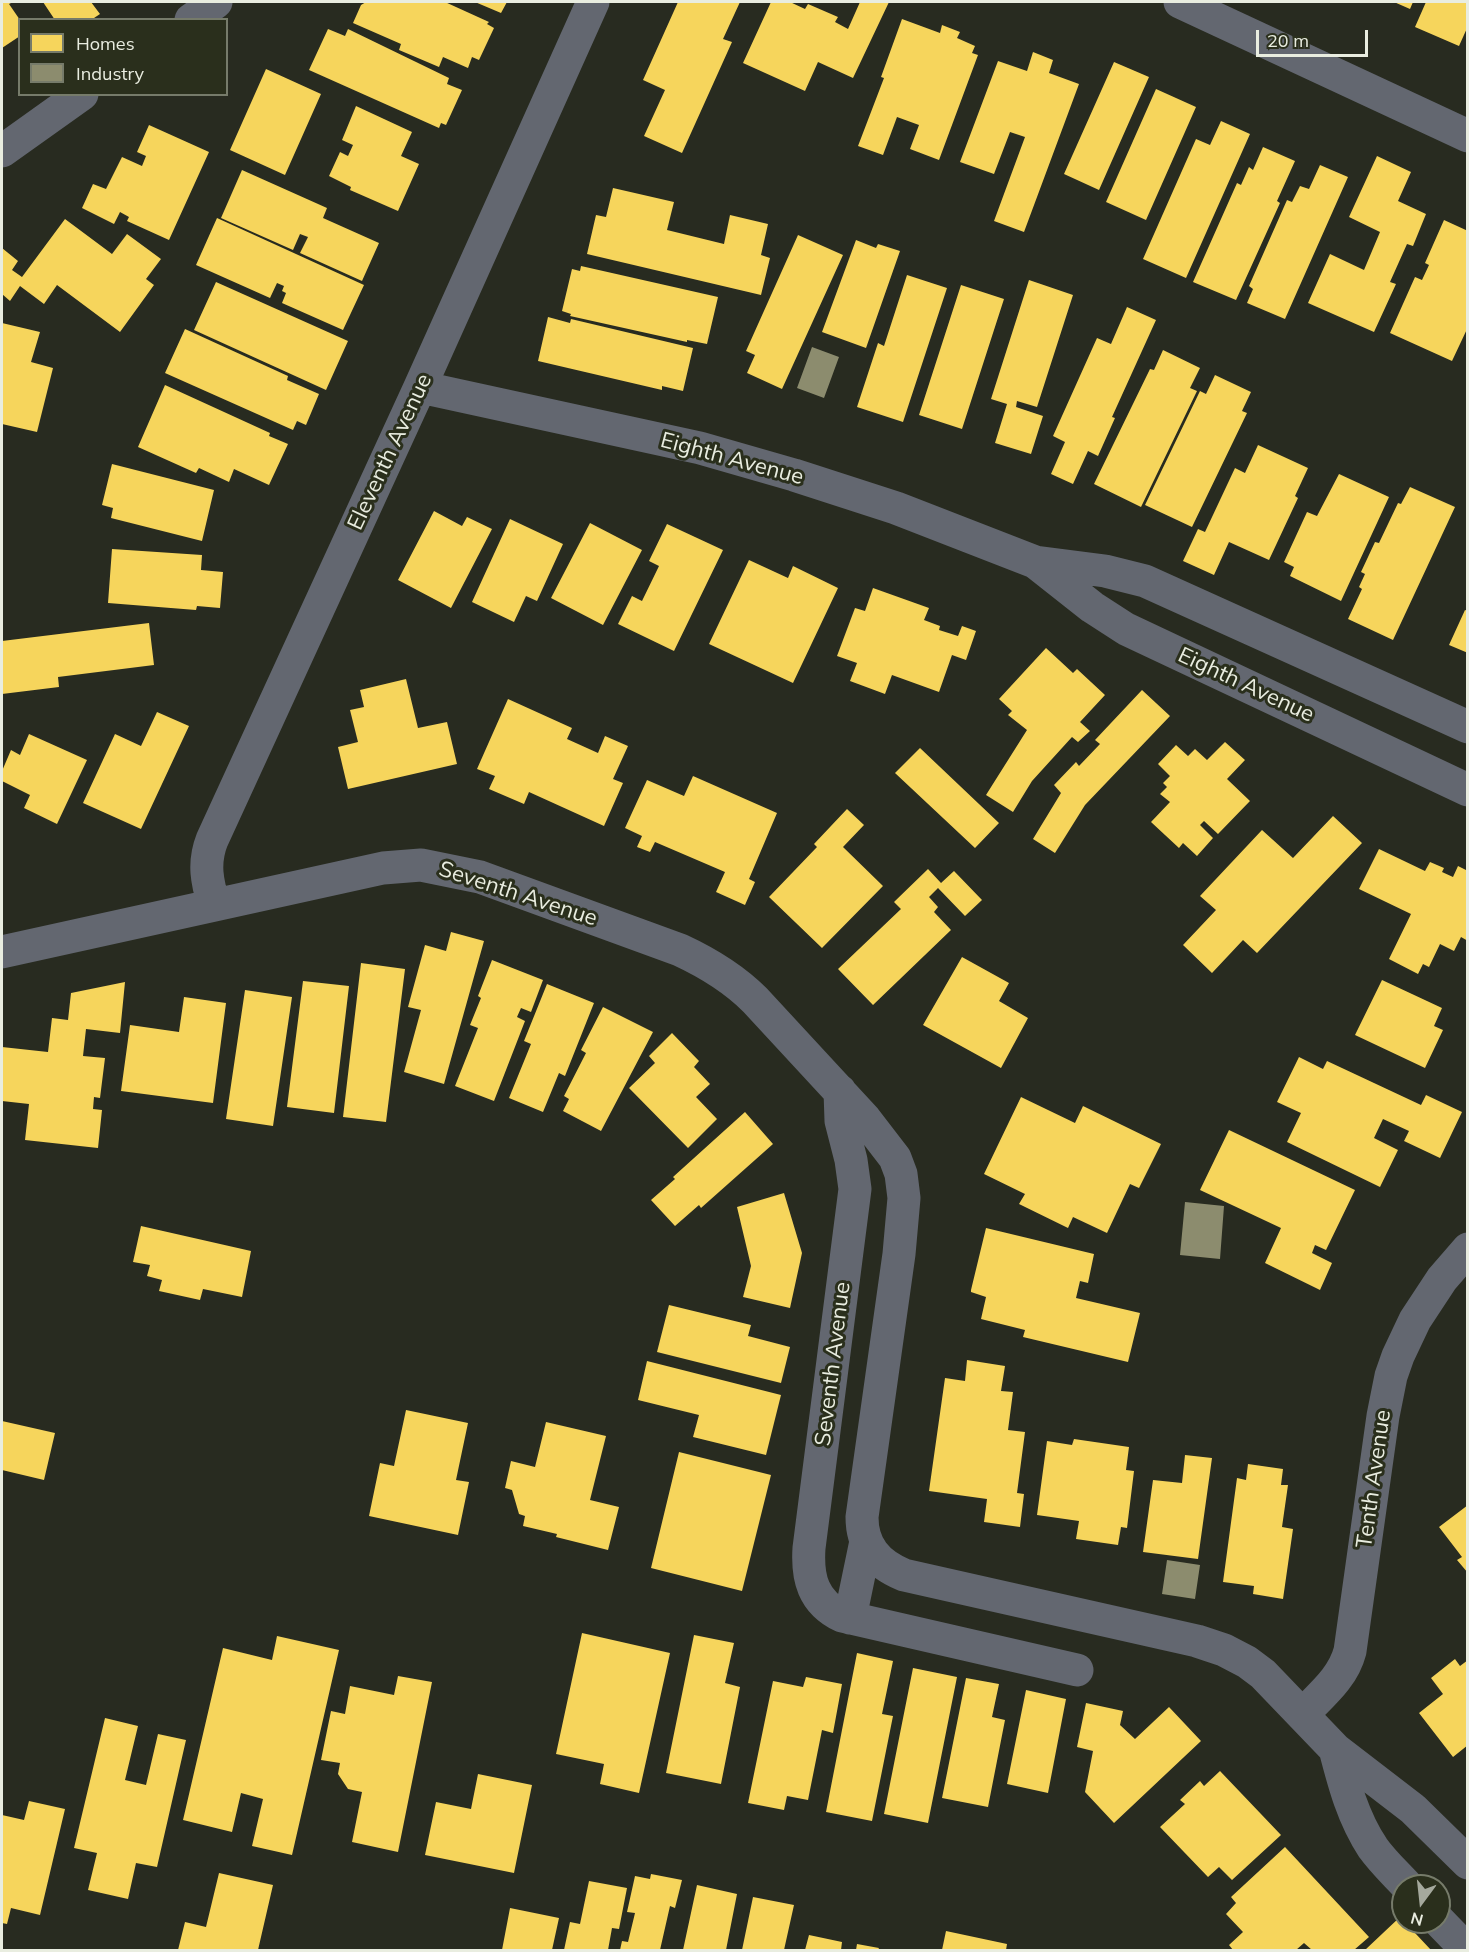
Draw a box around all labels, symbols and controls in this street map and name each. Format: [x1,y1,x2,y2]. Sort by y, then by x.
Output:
legend [18,18,228,96]
scale bar [1259,18,1372,56]
text: 20 m [1267,29,1309,52]
text: Homes [76,32,135,55]
text: Industry [76,62,144,85]
street label: Eleventh Avenue [342,370,438,534]
street label: Eighth Avenue [657,427,807,491]
street label: Eighth Avenue [1174,642,1318,728]
street label: Seventh Avenue [436,856,600,932]
street label: Seventh Avenue [810,1281,856,1447]
street label: Tenth Avenue [1351,1408,1397,1550]
north arrow [1391,1874,1451,1934]
text: N [1408,1908,1425,1931]

